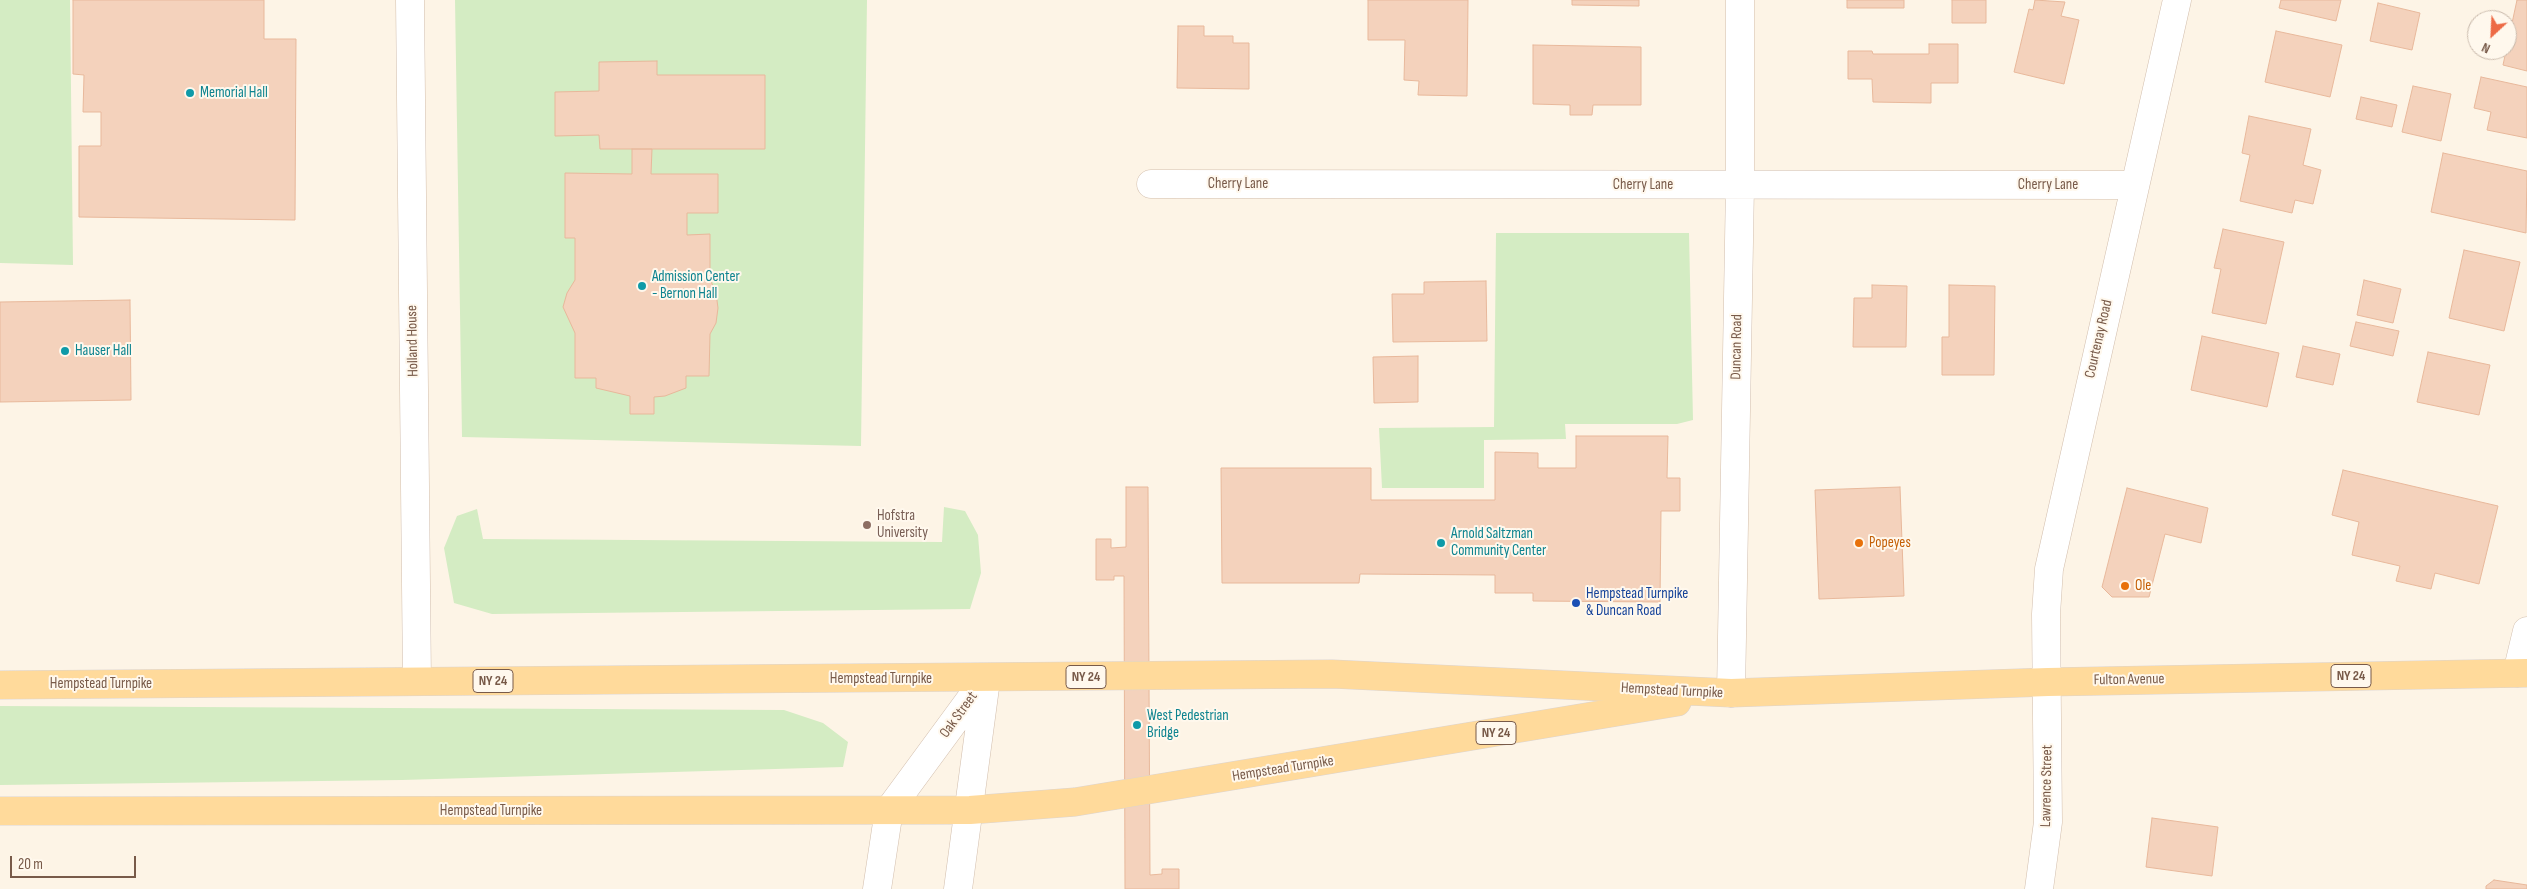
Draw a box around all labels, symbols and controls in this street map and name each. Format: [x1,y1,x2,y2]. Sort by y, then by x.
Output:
north arrow [2467,10,2517,60]
text: N [2479,39,2493,57]
place label: Memorial Hall [200,84,268,102]
marker: Memorial Hall [184,87,196,99]
street label: Cherry Lane [1208,175,1268,193]
street label: Cherry Lane [1613,176,1673,194]
street label: Cherry Lane [2018,176,2078,194]
place label: Admission Center - Bernon Hall [652,268,740,303]
marker: Admission Center - Bernon Hall [636,280,648,292]
street label: Courtenay Road [2081,298,2117,380]
street label: Holland House [403,305,423,377]
street label: Duncan Road [1727,314,1747,380]
place label: Hauser Hall [75,342,132,360]
marker: Hauser Hall [59,345,71,357]
place label: Hofstra University [877,507,928,542]
marker: Hofstra University [861,519,873,531]
place label: Arnold Saltzman Community Center [1451,525,1546,560]
place label: Popeyes [1869,534,1911,552]
marker: Arnold Saltzman Community Center [1435,537,1447,549]
marker: Popeyes [1853,537,1865,549]
place label: Ole [2135,577,2151,595]
marker: Ole [2119,580,2131,592]
place label: Hempstead Turnpike & Duncan Road [1586,585,1688,620]
marker: Hempstead Turnpike & Duncan Road [1570,597,1582,609]
road number: NY 24 [2331,664,2371,688]
road number: NY 24 [1066,666,1106,689]
road number: NY 24 [473,669,513,692]
street label: Hempstead Turnpike [830,670,932,688]
street label: Fulton Avenue [2093,670,2165,690]
street label: Hempstead Turnpike [50,675,152,693]
street label: Hempstead Turnpike [1620,679,1724,703]
street label: Oak Street [936,688,982,742]
place label: West Pedestrian Bridge [1147,707,1229,742]
marker: West Pedestrian Bridge [1131,719,1143,731]
road number: NY 24 [1476,721,1516,744]
street label: Lawrence Street [2037,745,2057,827]
street label: Hempstead Turnpike [1231,752,1335,786]
street label: Hempstead Turnpike [440,802,542,820]
scale bar [12,846,139,878]
text: 20 m [18,855,43,874]

